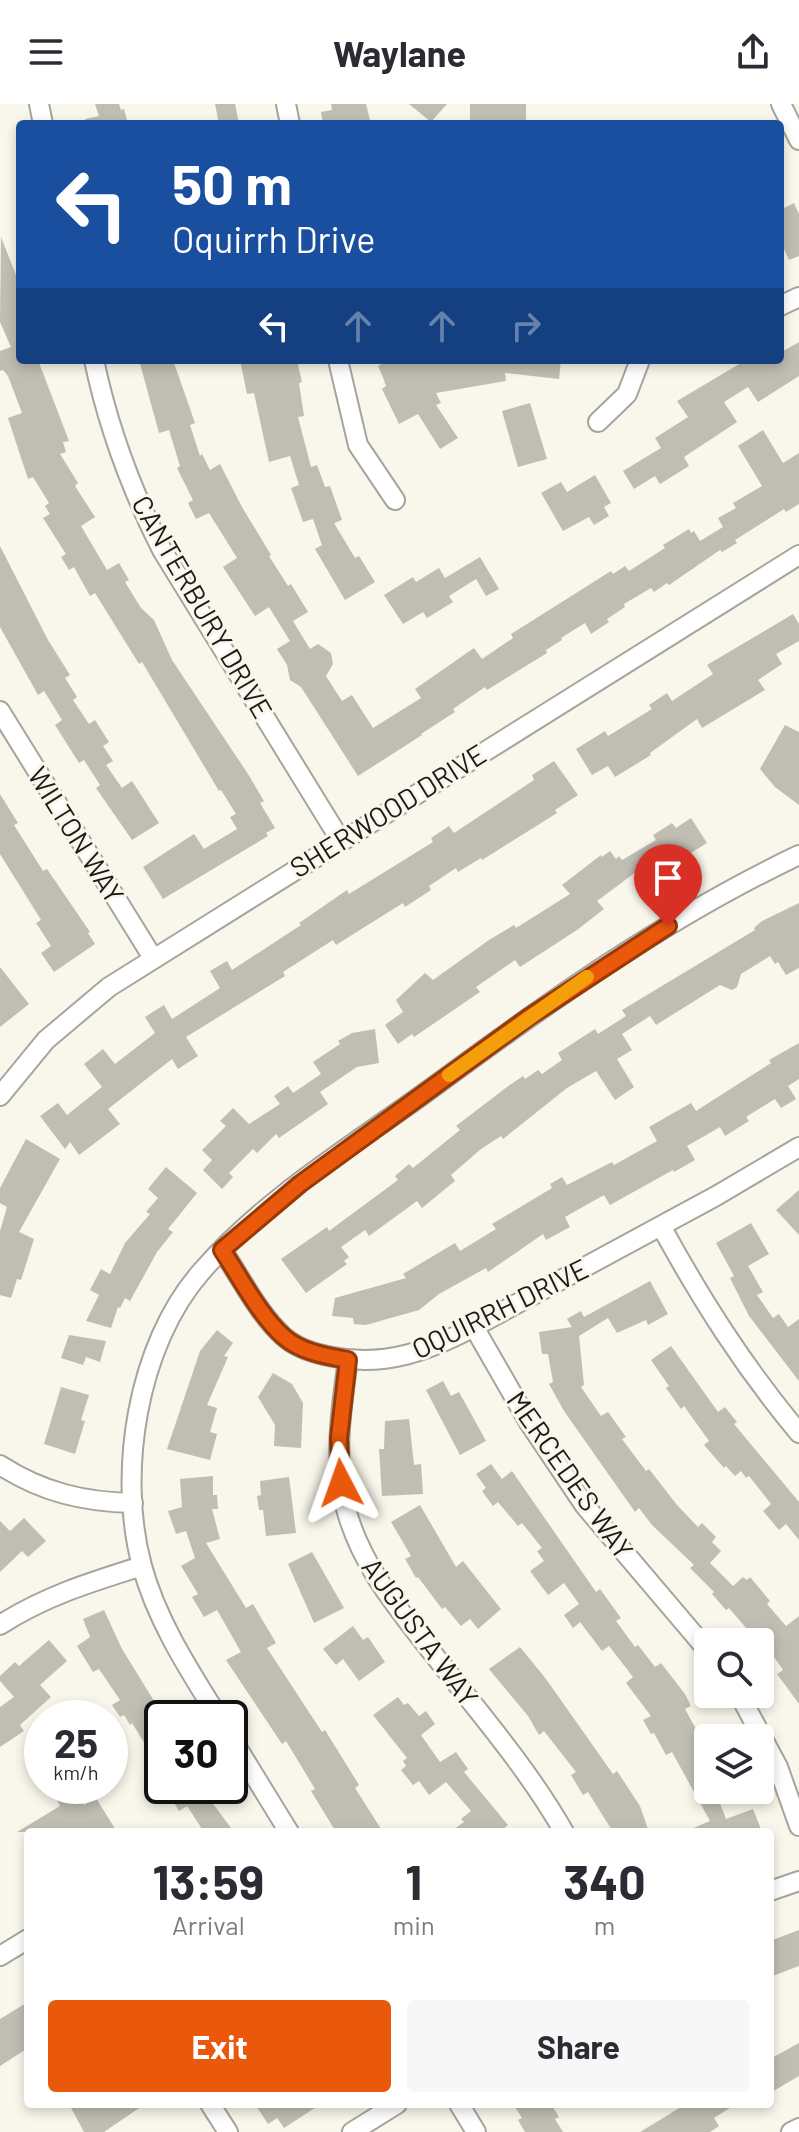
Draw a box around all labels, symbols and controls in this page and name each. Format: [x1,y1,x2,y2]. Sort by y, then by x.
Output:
icon: menu [24,30,68,74]
icon: share [731,30,775,74]
text: Waylane [333,31,466,74]
text: 50 m [172,149,292,216]
icon: left [40,152,144,256]
text: Oquirrh Drive [172,217,375,260]
icon: left [252,304,296,348]
icon: ahead [336,304,380,348]
icon: ahead [420,304,464,348]
icon: right [504,304,548,348]
street label: CANTERBURY DRIVE [125,489,280,724]
street label: SHERWOOD DRIVE [283,736,492,884]
street label: WILTON WAY [21,760,132,909]
pin [634,844,702,926]
icon: arrive [646,856,690,900]
street label: OQUIRRH DRIVE [406,1251,593,1365]
street label: MERCEDES WAY [500,1384,641,1565]
position arrow [299,1441,383,1525]
street label: AUGUSTA WAY [355,1550,486,1712]
map controls [694,1628,774,1804]
button: search [694,1628,774,1708]
speed limit sign: 30 [144,1700,248,1804]
text: 25 [54,1718,98,1766]
button: layers [694,1724,774,1804]
text: km/h [53,1760,99,1784]
text: 13:59 [152,1852,264,1910]
text: 1 [405,1852,422,1910]
text: 340 [563,1852,646,1910]
text: Arrival [172,1909,245,1940]
text: min [393,1909,435,1940]
text: m [594,1909,615,1940]
button: Exit [48,2000,391,2092]
button: Share [407,2000,750,2092]

